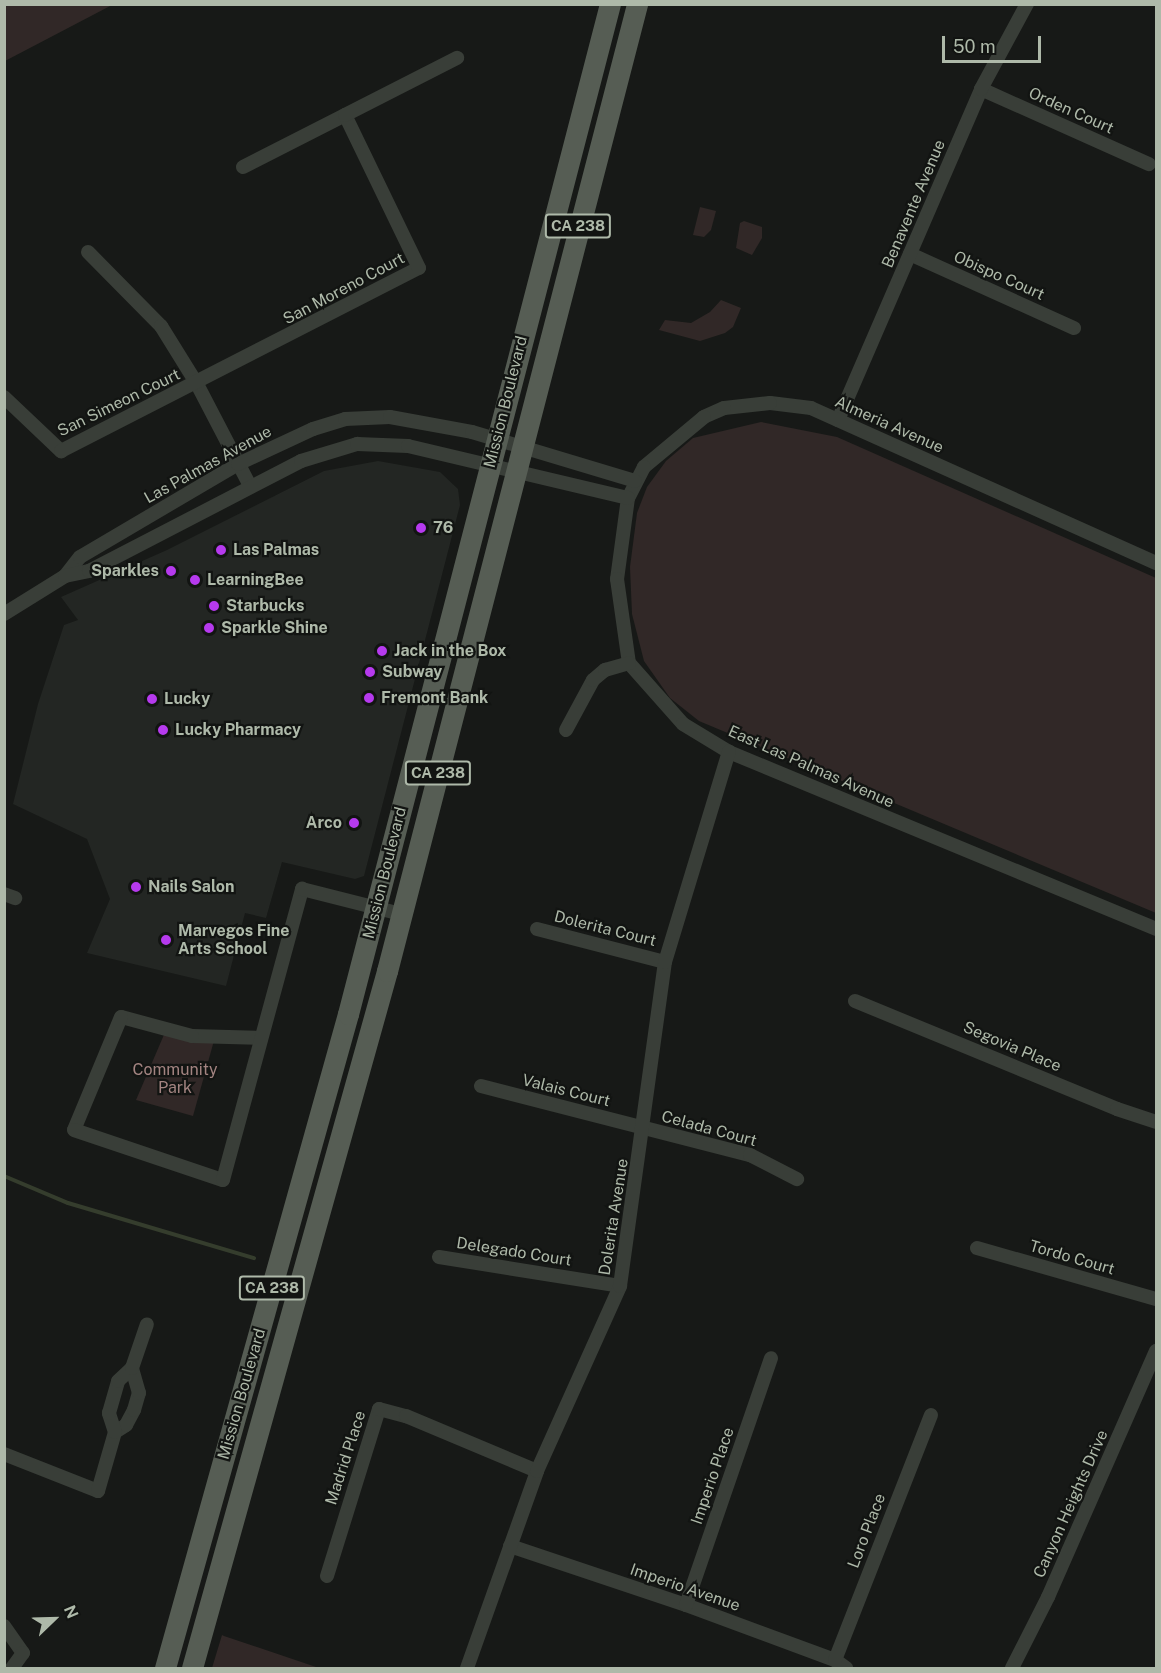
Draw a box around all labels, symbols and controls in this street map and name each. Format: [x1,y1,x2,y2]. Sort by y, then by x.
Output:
scale bar [945,24,1044,62]
text: 50 m [953,36,996,57]
street label: Orden Court [1025,84,1117,138]
street label: Benavente Avenue [878,137,950,271]
road number: CA 238 [544,214,612,238]
street label: Obispo Court [951,247,1047,305]
street label: San Moreno Court [280,249,408,329]
street label: Mission Boulevard [480,334,532,470]
street label: San Simeon Court [55,365,183,441]
street label: Almeria Avenue [832,392,946,458]
street label: Las Palmas Avenue [141,422,275,508]
place label: 76 [433,518,453,538]
marker: 76 [414,521,428,535]
place label: Las Palmas [233,540,319,560]
marker: Las Palmas [214,543,228,557]
place label: Sparkles [91,561,159,581]
marker: Sparkles [164,564,178,578]
place label: LearningBee [207,570,304,590]
marker: LearningBee [188,573,202,587]
place label: Starbucks [226,596,304,616]
marker: Starbucks [207,599,221,613]
place label: Sparkle Shine [221,618,328,638]
marker: Sparkle Shine [202,621,216,635]
place label: Jack in the Box [394,641,507,661]
marker: Jack in the Box [375,644,389,658]
place label: Subway [382,662,442,682]
marker: Subway [363,665,377,679]
place label: Fremont Bank [381,688,488,708]
place label: Lucky [164,689,210,709]
marker: Fremont Bank [362,691,376,705]
marker: Lucky [145,692,159,706]
place label: Lucky Pharmacy [175,720,301,740]
street label: East Las Palmas Avenue [725,722,897,812]
marker: Lucky Pharmacy [156,723,170,737]
road number: CA 238 [404,761,472,785]
street label: Mission Boulevard [359,805,411,941]
place label: Arco [306,813,342,833]
marker: Arco [347,816,361,830]
place label: Nails Salon [148,877,235,897]
marker: Nails Salon [129,880,143,894]
street label: Dolerita Court [552,907,658,951]
place label: Marvegos Fine Arts School [178,921,290,959]
marker: Marvegos Fine Arts School [159,933,173,947]
street label: Segovia Place [960,1018,1064,1076]
park label: Community Park [132,1060,218,1098]
street label: Valais Court [520,1071,612,1111]
street label: Celada Court [659,1107,759,1151]
street label: Dolerita Avenue [595,1157,633,1277]
street label: Delegado Court [455,1233,573,1271]
street label: Tordo Court [1027,1237,1117,1279]
road number: CA 238 [238,1276,306,1300]
street label: Mission Boulevard [214,1326,270,1462]
street label: Madrid Place [322,1409,370,1507]
street label: Imperio Place [687,1425,739,1527]
street label: Canyon Heights Drive [1030,1427,1112,1581]
street label: Loro Place [844,1491,890,1571]
street label: Imperio Avenue [627,1560,743,1616]
north arrow [24,1589,84,1649]
text: N [60,1602,82,1621]

